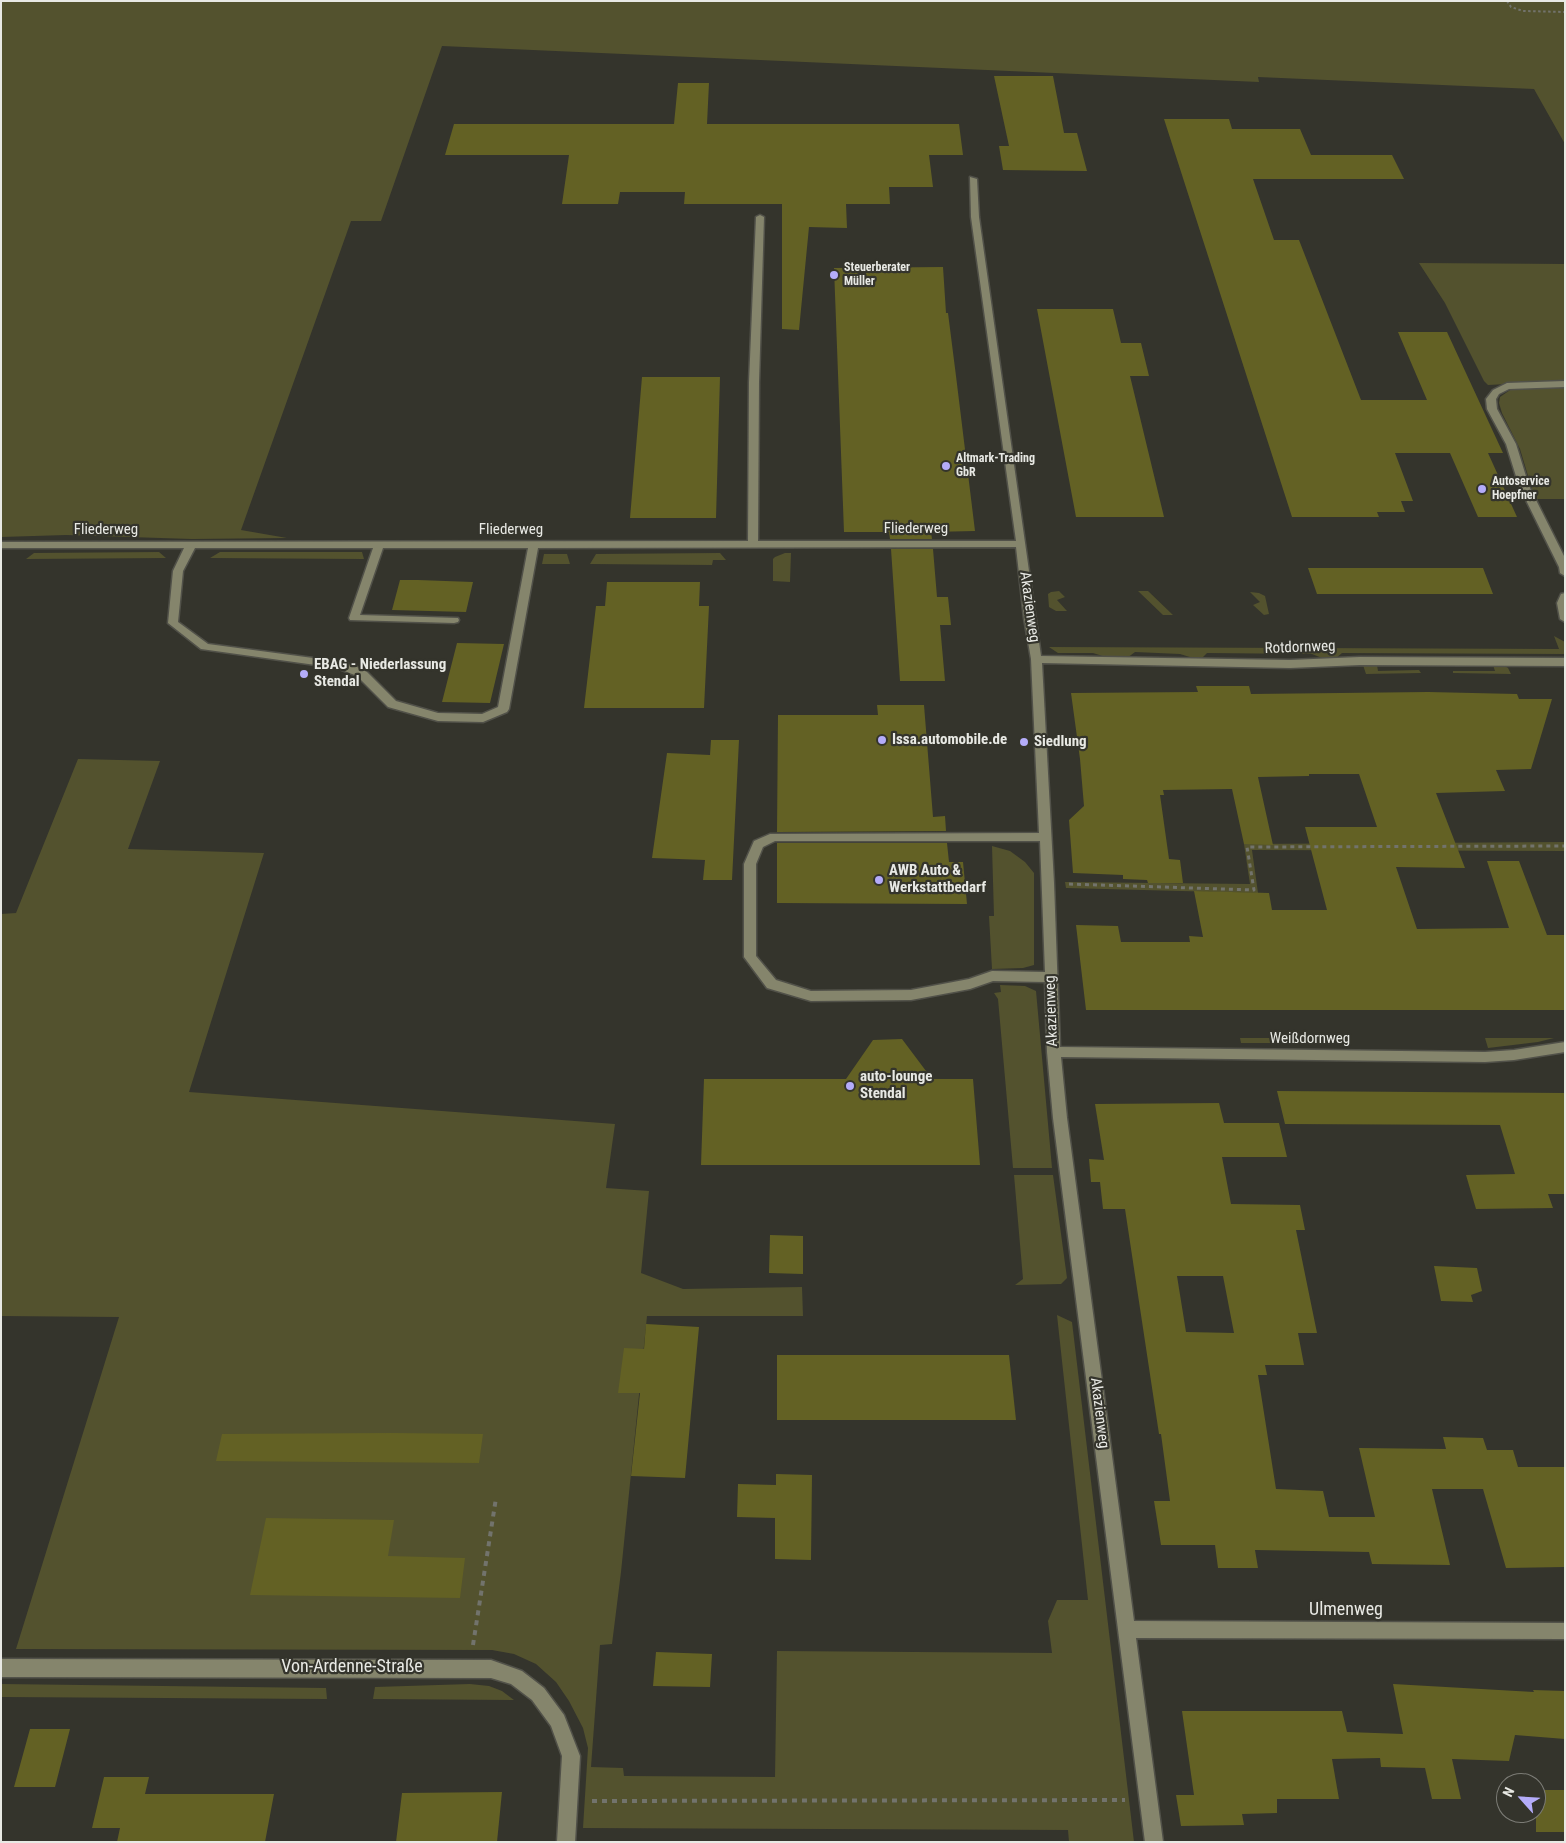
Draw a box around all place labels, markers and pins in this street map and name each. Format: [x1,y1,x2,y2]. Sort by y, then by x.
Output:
place label: Steuerberater Müller [844,261,910,289]
marker: Steuerberater Müller [828,269,840,281]
place label: Altmark-Trading GbR [956,452,1035,480]
marker: Altmark-Trading GbR [940,460,952,472]
place label: Autoservice Hoepfner [1492,475,1549,503]
marker: Autoservice Hoepfner [1476,483,1488,495]
place label: EBAG - Niederlassung Stendal [314,656,446,691]
marker: EBAG - Niederlassung Stendal [298,668,310,680]
place label: Issa.automobile.de [892,731,1007,749]
place label: Siedlung [1034,733,1087,751]
marker: Issa.automobile.de [876,734,888,746]
marker: Siedlung [1018,736,1030,748]
place label: AWB Auto & Werkstattbedarf [889,862,986,897]
marker: AWB Auto & Werkstattbedarf [873,874,885,886]
place label: auto-lounge Stendal [860,1068,932,1103]
marker: auto-lounge Stendal [844,1080,856,1092]

